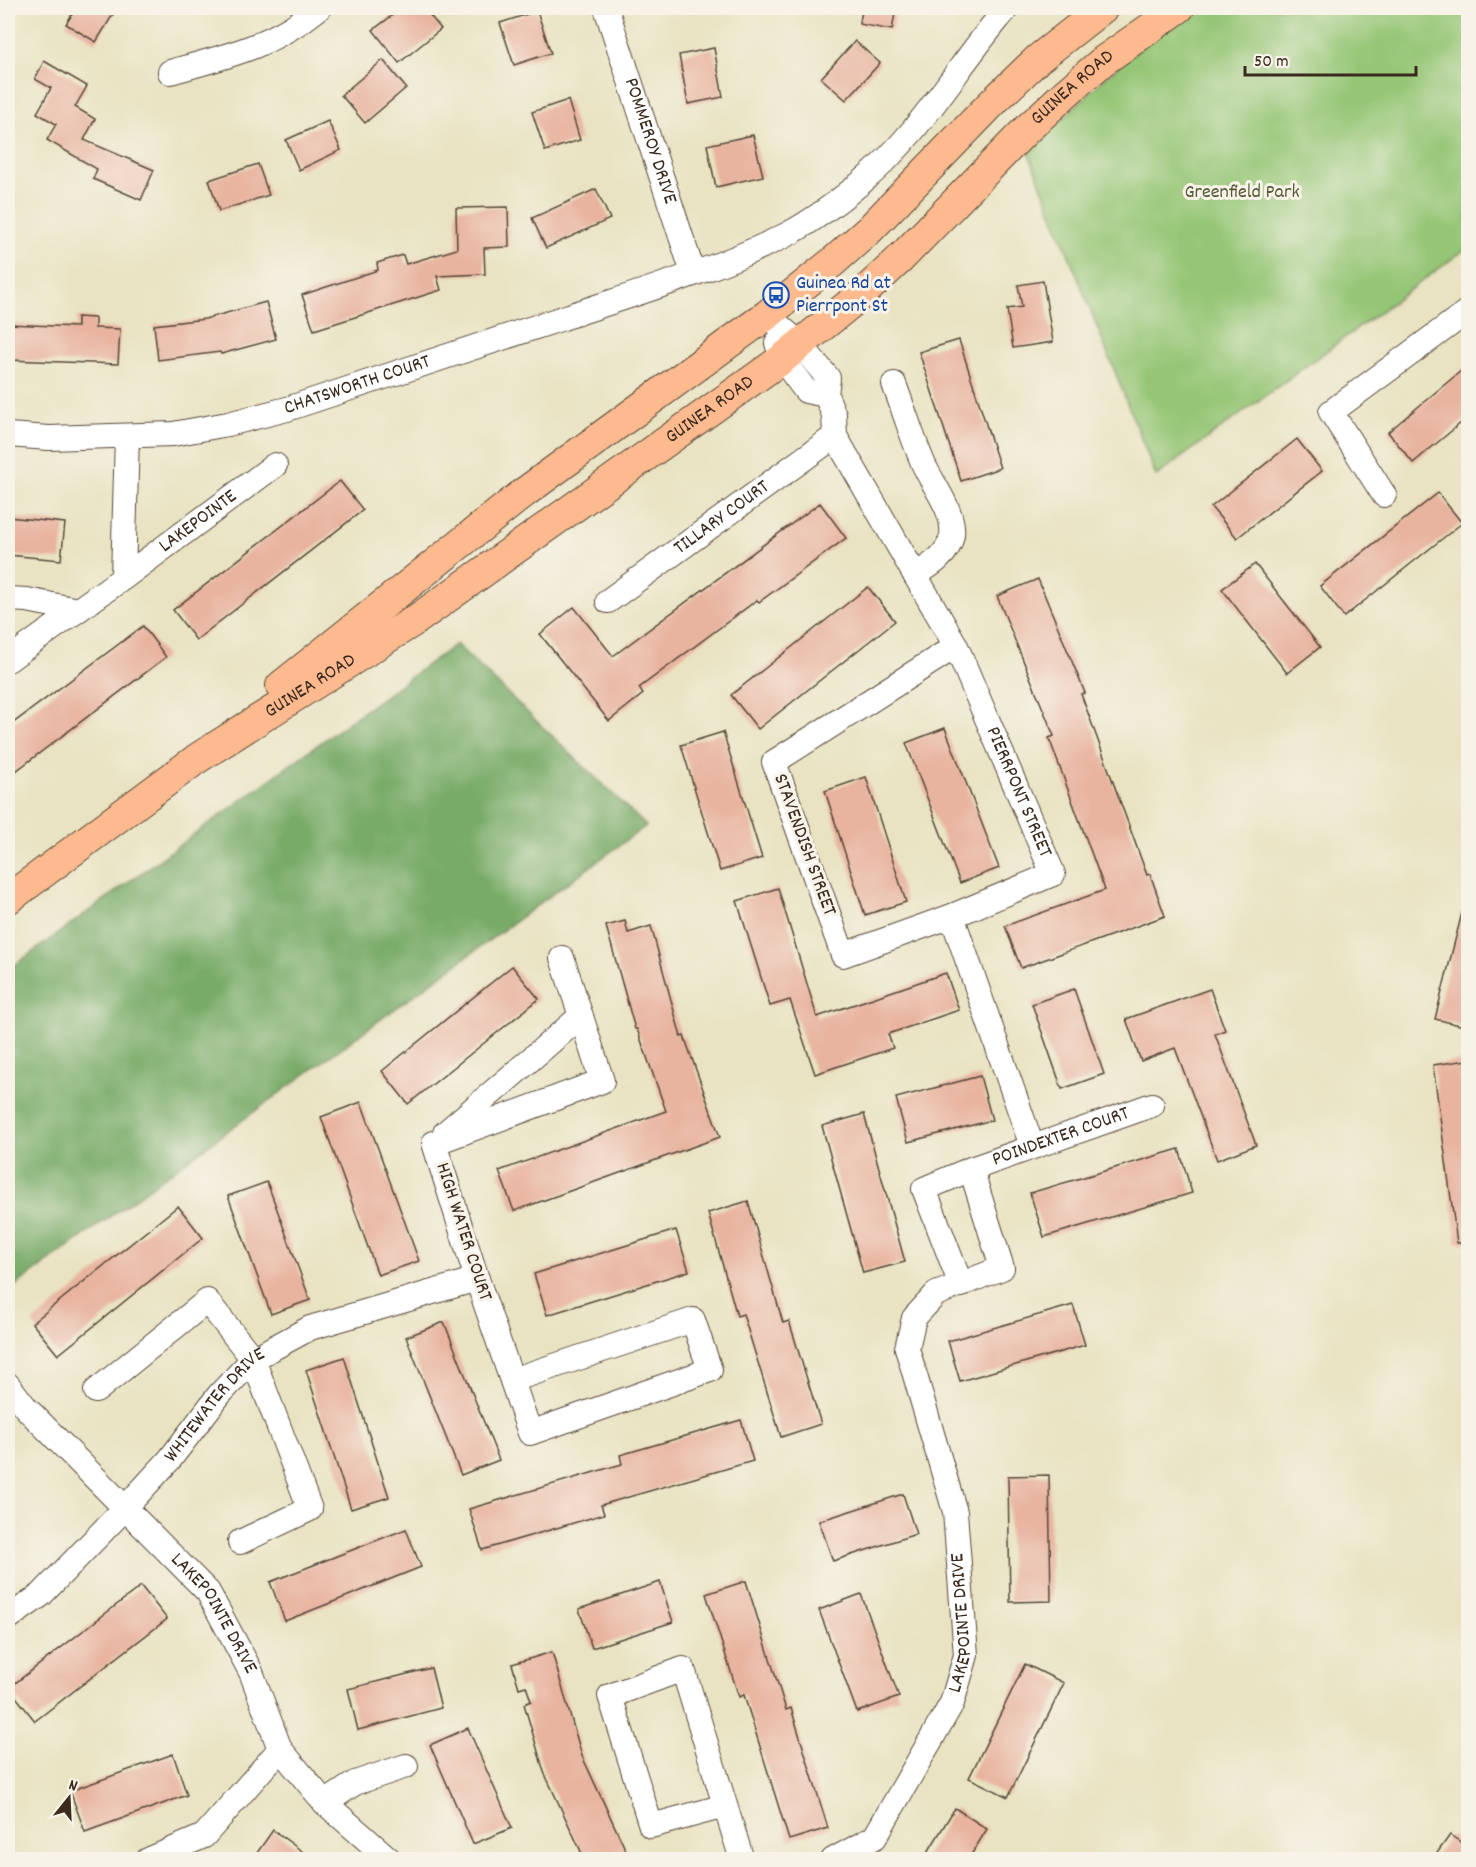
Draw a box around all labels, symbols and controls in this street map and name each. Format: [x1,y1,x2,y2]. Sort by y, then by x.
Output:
scale bar [1245,39,1416,77]
street label: GUINEA ROAD [1025,43,1120,133]
text: 50 m [1254,50,1289,75]
street label: POMMEROY DRIVE [616,74,683,208]
park label: Greenfield Park [1184,179,1300,207]
place label: Guinea Rd at Pierrpont St [796,270,891,321]
bus stop icon: Guinea Rd at Pierrpont St [761,280,791,310]
street label: CHATSWORTH COURT [281,348,434,423]
street label: GUINEA ROAD [660,369,760,451]
street label: TILLARY COURT [669,474,776,562]
street label: LAKEPOINTE [153,483,243,560]
street label: GUINEA ROAD [260,647,362,726]
street label: PIERRPONT STREET [978,723,1058,862]
street label: STAVENDISH STREET [765,770,843,920]
street label: POINDEXTER COURT [989,1100,1133,1174]
street label: HIGH WATER COURT [427,1159,499,1305]
street label: WHITEWATER DRIVE [158,1341,270,1469]
street label: LAKEPOINTE DRIVE [163,1547,264,1679]
street label: LAKEPOINTE DRIVE [942,1552,980,1696]
north arrow [39,1768,99,1828]
text: N [66,1774,80,1798]

